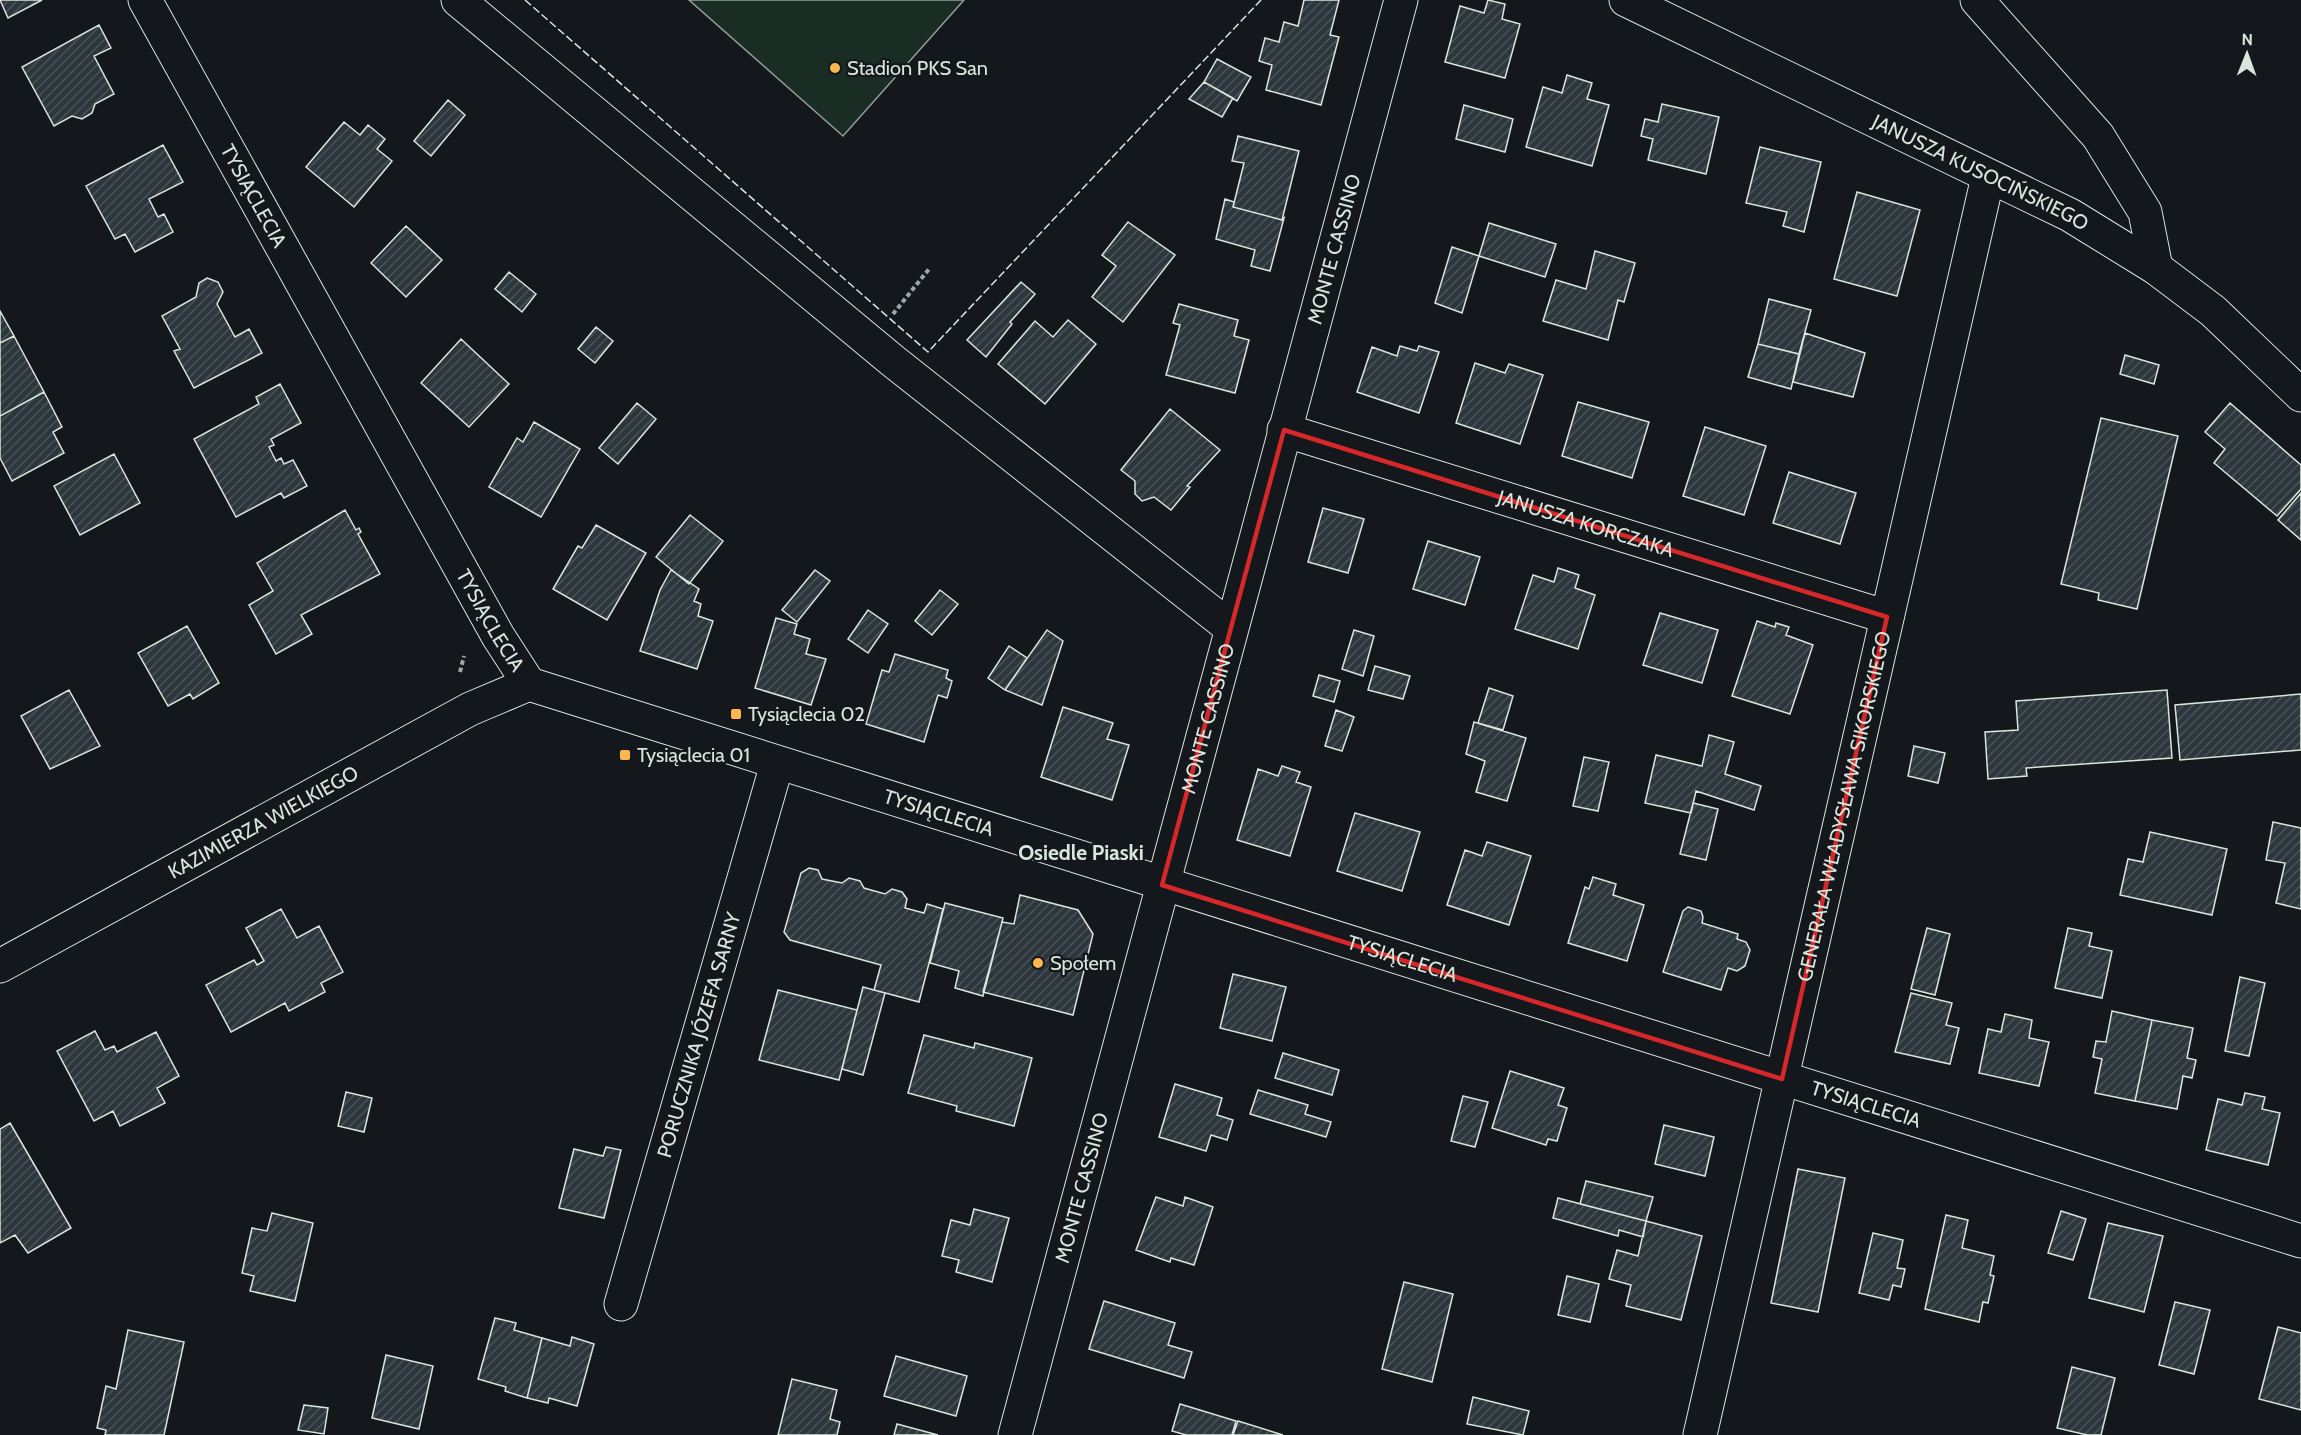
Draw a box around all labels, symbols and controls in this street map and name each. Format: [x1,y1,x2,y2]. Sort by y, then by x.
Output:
north arrow [2217,24,2277,84]
text: N [2241,30,2253,49]
place label: Stadion PKS San [847,56,988,80]
marker: Stadion PKS San [828,61,842,75]
street label: JANUSZA KUSOCIŃSKIEGO [1867,109,2093,235]
street label: TYSIĄCLECIA [216,140,292,252]
street label: MONTE CASSINO [1302,171,1366,327]
street label: JANUSZA KORCZAKA [1494,485,1677,562]
street label: TYSIĄCLECIA [451,565,530,676]
street label: GENERAŁA WŁADYSŁAWA SIKORSKIEGO [1792,629,1896,984]
street label: MONTE CASSINO [1176,641,1239,796]
place label: Tysiąclecia 02 [748,702,865,726]
marker: Tysiąclecia 02 [729,707,743,721]
place label: Tysiąclecia 01 [637,743,750,767]
marker: Tysiąclecia 01 [618,748,632,762]
street label: KAZIMIERZA WIELKIEGO [164,760,363,884]
street label: TYSIĄCLECIA [881,784,997,842]
district label: Osiedle Piaski [1018,840,1144,865]
street label: PORUCZNIKA JÓZEFA SARNY [652,909,746,1160]
street label: TYSIĄCLECIA [1344,930,1461,987]
place label: Społem [1050,951,1116,975]
marker: Społem [1031,956,1045,970]
street label: TYSIĄCLECIA [1808,1076,1925,1133]
street label: MONTE CASSINO [1050,1110,1113,1266]

